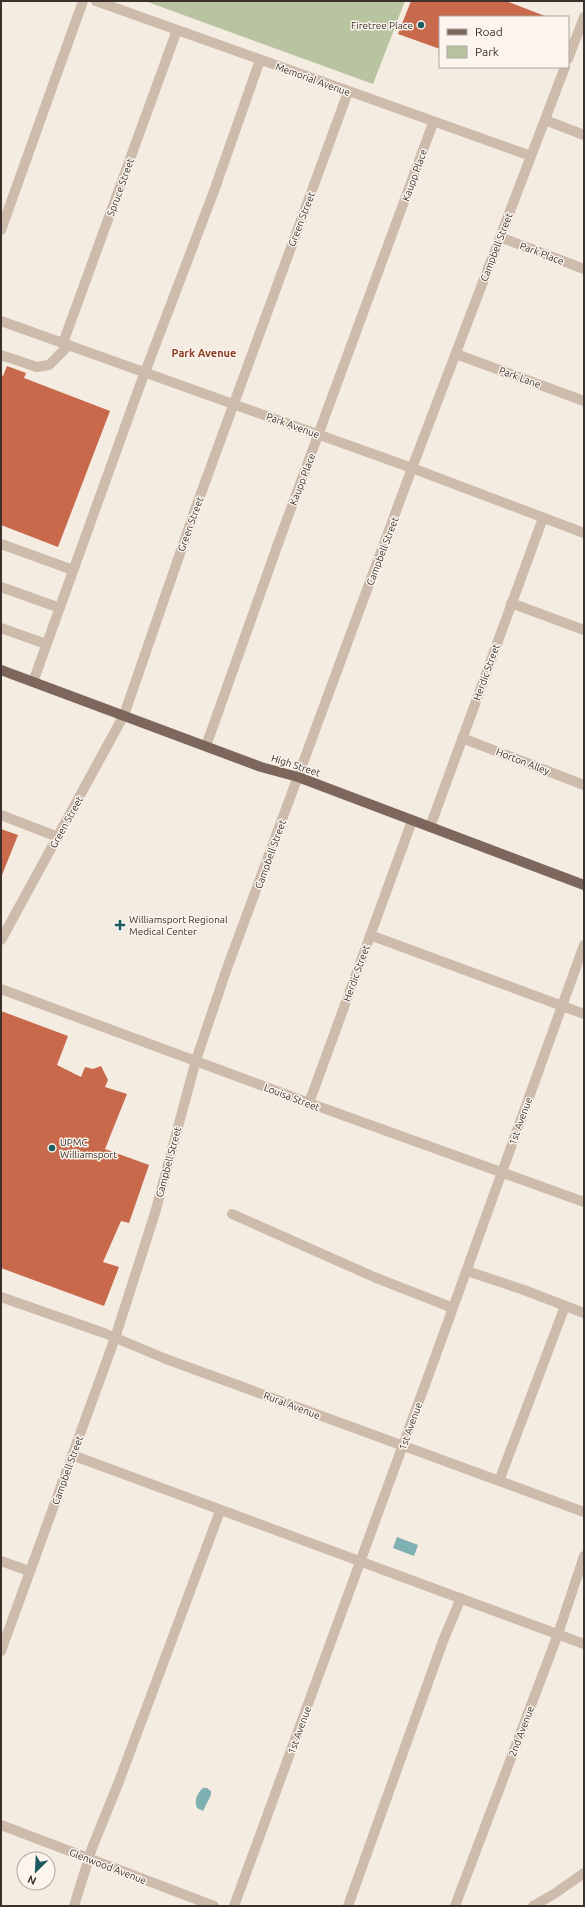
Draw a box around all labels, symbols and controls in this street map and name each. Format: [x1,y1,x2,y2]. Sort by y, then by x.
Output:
legend [439,16,569,68]
place label: Firetree Place [351,20,413,31]
marker: Firetree Place [416,20,426,30]
text: Road [475,25,503,38]
text: Park [475,45,499,58]
street label: Memorial Avenue [274,61,352,98]
street label: Kaupp Place [400,148,429,203]
street label: Spruce Street [105,157,136,218]
street label: Green Street [286,190,317,248]
street label: Campbell Street [478,211,515,283]
street label: Park Place [518,240,565,267]
district label: Park Avenue [172,347,236,359]
street label: Park Lane [497,365,542,390]
street label: Park Avenue [265,411,321,440]
street label: Kaupp Place [288,452,317,507]
street label: Green Street [175,495,205,553]
street label: Campbell Street [364,515,401,587]
street label: Herdic Street [471,642,502,702]
street label: Horton Alley [494,746,551,777]
street label: High Street [270,752,322,779]
street label: Green Street [48,794,85,850]
street label: Campbell Street [253,818,288,890]
place label: Williamsport Regional Medical Center [129,914,228,937]
marker: Williamsport Regional Medical Center [114,919,126,931]
street label: Herdic Street [341,943,372,1003]
street label: Louisa Street [262,1082,321,1113]
street label: 1st Avenue [507,1096,534,1146]
street label: Campbell Street [154,1126,183,1199]
place label: UPMC Williamsport [60,1137,117,1160]
marker: UPMC Williamsport [47,1143,57,1153]
street label: Rural Avenue [262,1390,322,1421]
street label: 1st Avenue [397,1401,424,1451]
street label: Campbell Street [50,1434,85,1506]
street label: 2nd Avenue [507,1704,536,1758]
street label: 1st Avenue [286,1705,313,1755]
street label: Glenwood Avenue [68,1847,148,1886]
north arrow [16,1851,56,1891]
text: N [26,1873,38,1887]

